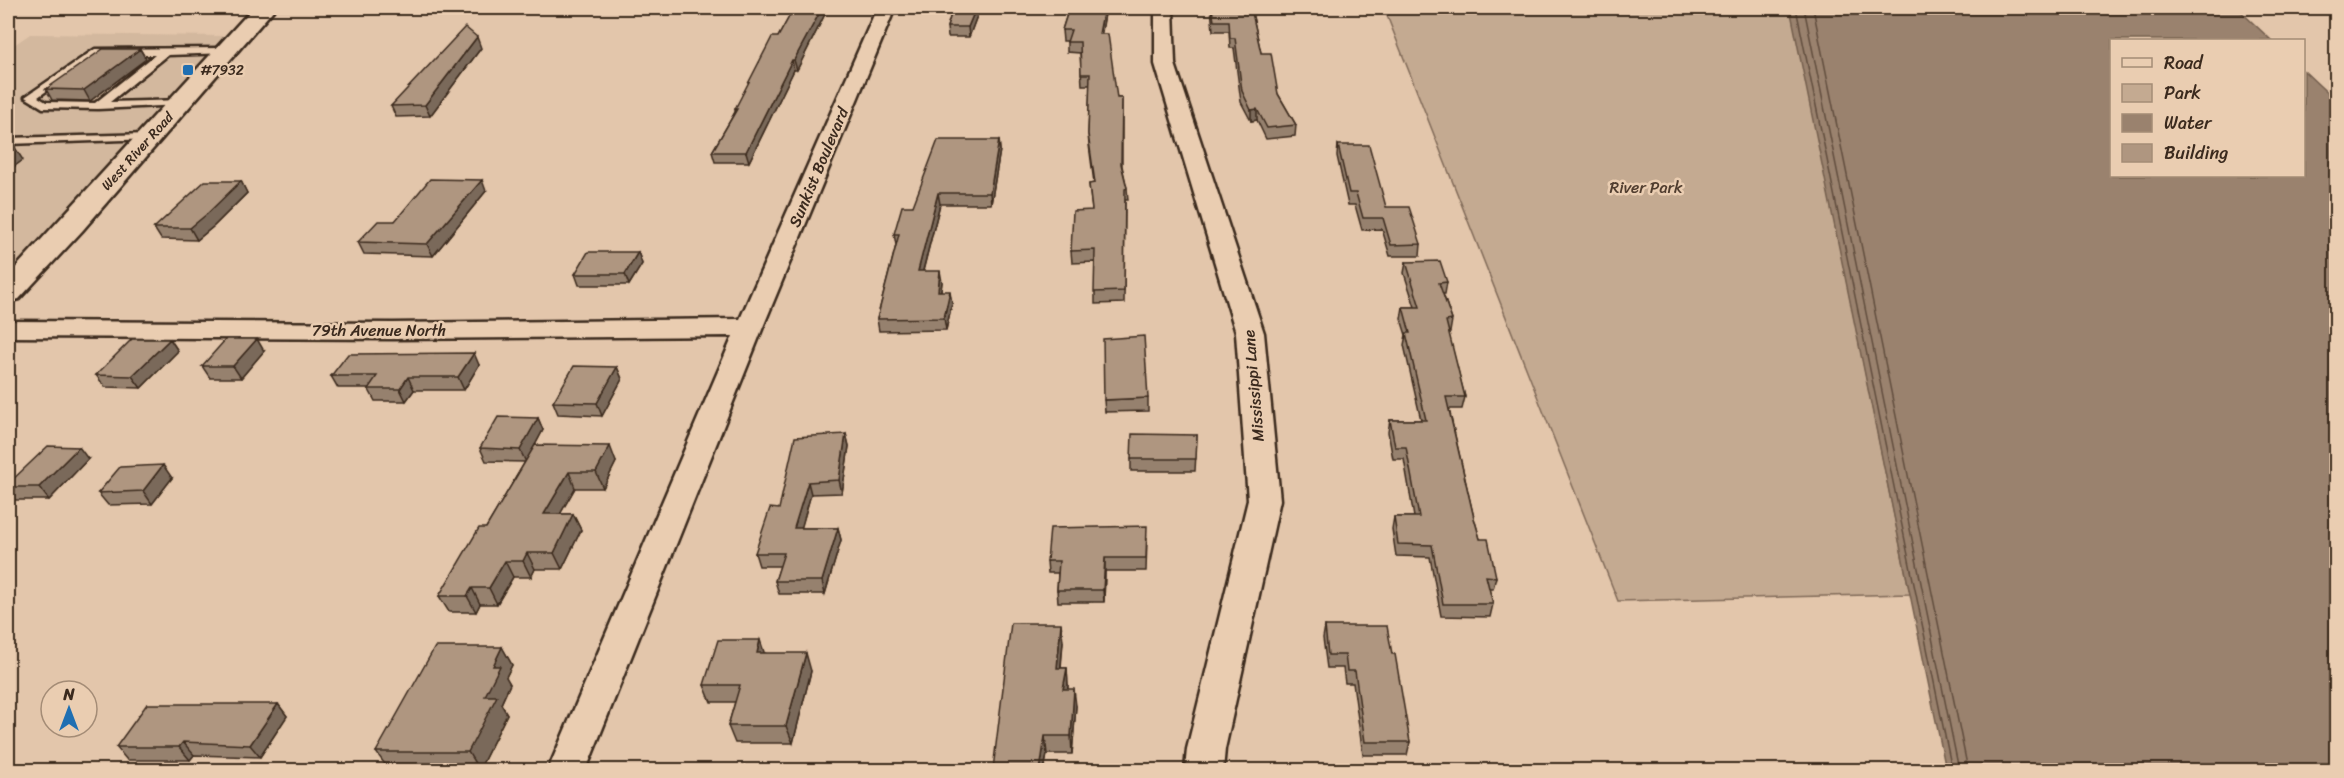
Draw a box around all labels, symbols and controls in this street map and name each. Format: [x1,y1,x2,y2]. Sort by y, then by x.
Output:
legend [2110,39,2305,177]
text: Road [2164,47,2204,79]
place label: #7932 [200,58,244,83]
marker: #7932 [181,63,195,77]
text: Park [2164,77,2201,109]
street label: Sunkist Boulevard [780,101,857,232]
street label: West River Road [95,105,181,197]
text: Water [2164,107,2213,139]
text: Building [2164,137,2228,169]
park label: River Park [1610,173,1683,202]
street label: 79th Avenue North [312,316,446,345]
street label: Mississippi Lane [1234,329,1273,443]
north arrow [39,679,99,739]
text: N [62,680,75,709]

